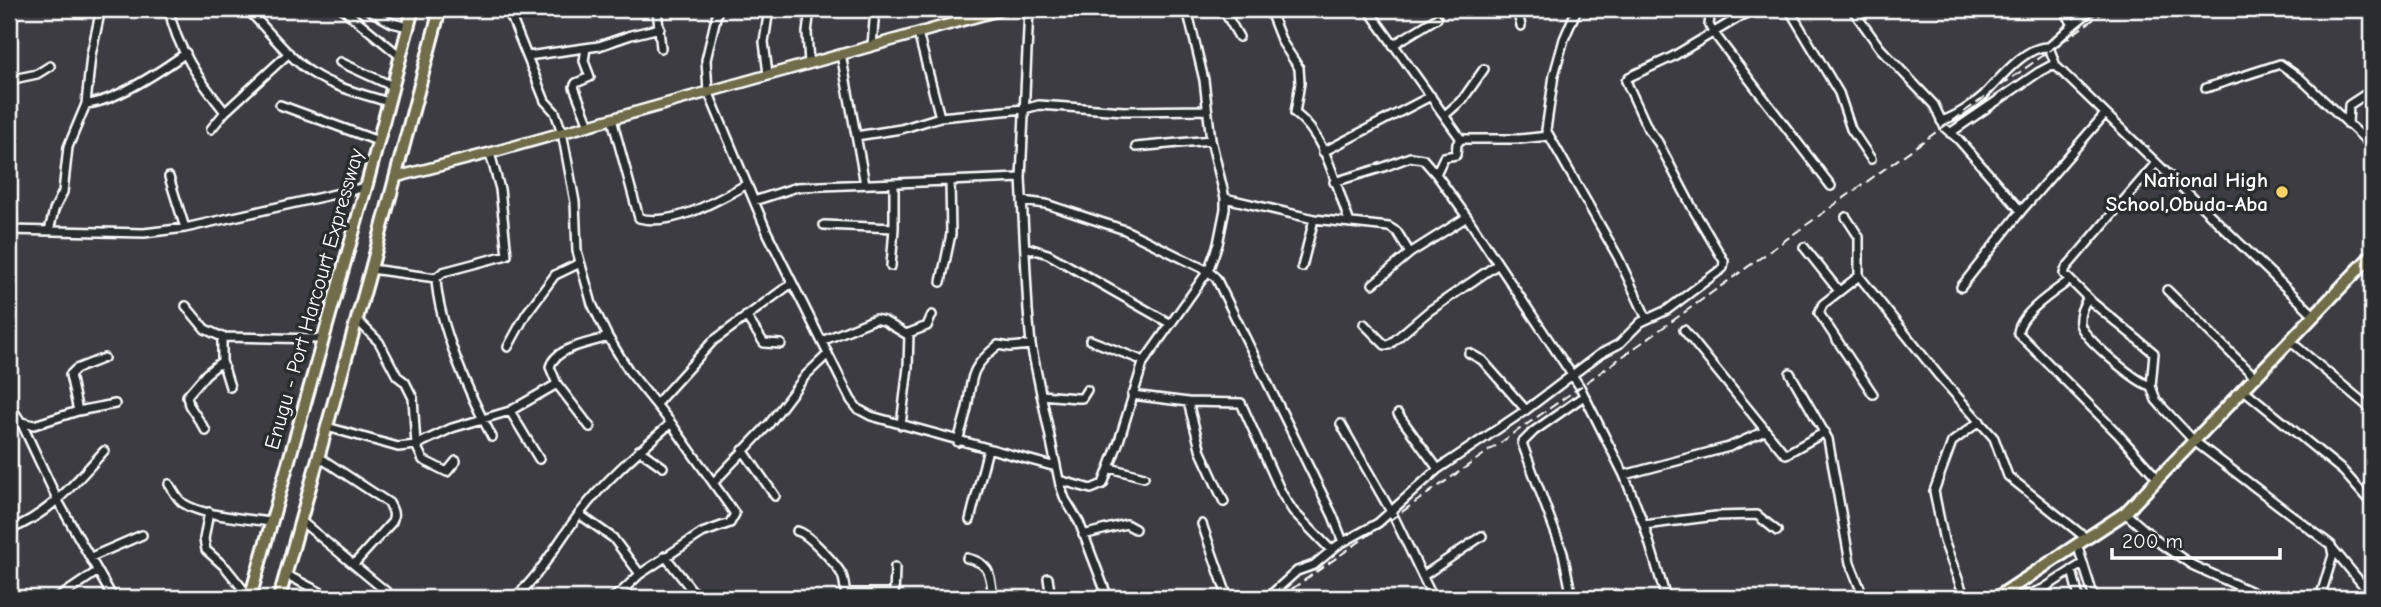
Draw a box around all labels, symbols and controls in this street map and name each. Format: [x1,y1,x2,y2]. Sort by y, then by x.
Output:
street label: Enugu - Port Harcourt Expressway [259,145,369,452]
place label: National High School,Obuda-Aba [2106,168,2268,216]
marker: National High School,Obuda-Aba [2274,184,2290,200]
scale bar [2112,516,2280,560]
text: 200 m [2122,529,2183,553]

